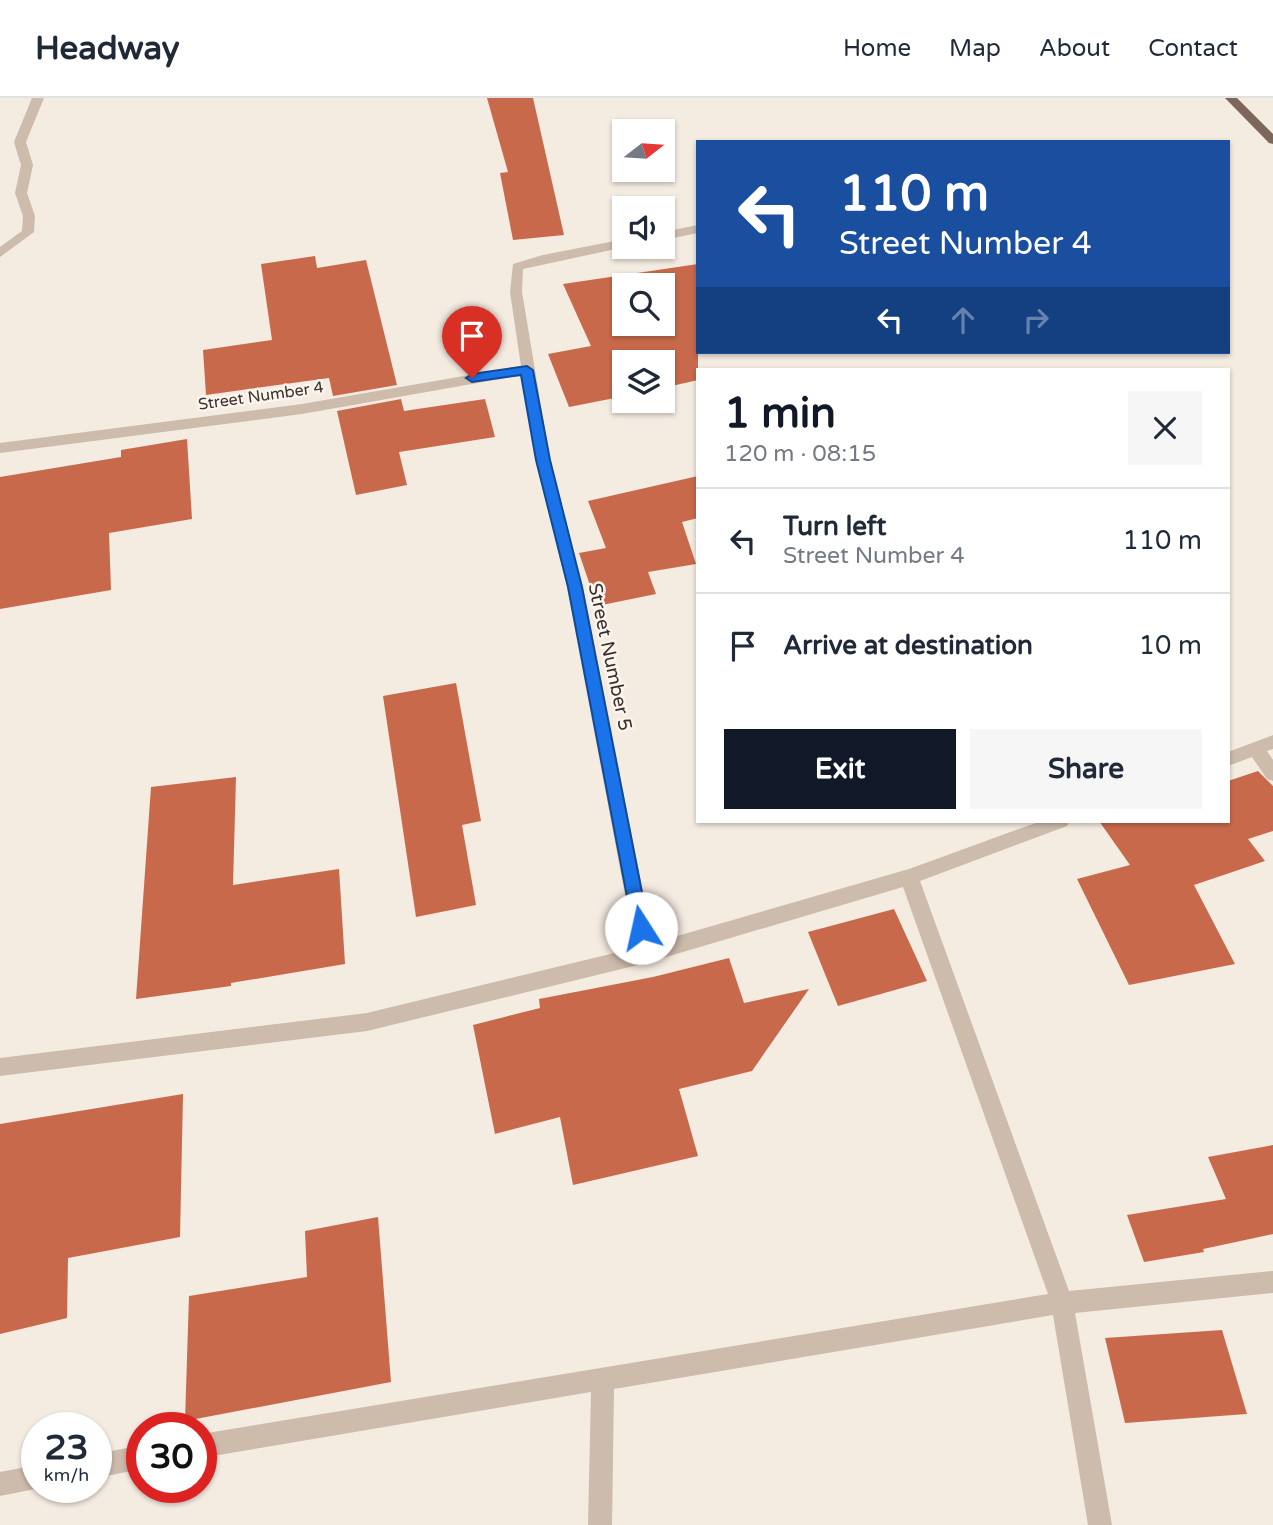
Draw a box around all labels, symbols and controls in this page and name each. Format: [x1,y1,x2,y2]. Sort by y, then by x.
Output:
text: Headway [35,29,179,68]
text: Home [843,34,911,63]
text: Map [949,34,1001,63]
text: About [1039,34,1110,63]
text: Contact [1148,34,1238,63]
north arrow [612,119,676,182]
map controls [612,119,675,413]
text: 110 m [839,165,989,224]
icon: left [724,168,815,259]
button: sound [612,196,675,259]
text: Street Number 4 [839,225,1092,263]
button: search [612,273,675,336]
icon: left [871,301,909,339]
icon: ahead [944,301,982,339]
icon: right [1017,301,1055,339]
pin [442,306,502,378]
icon: arrive [453,317,491,355]
button: layers [612,350,675,413]
street label: Street Number 4 [197,377,325,415]
text: 1 min [724,388,836,439]
button: close [1128,391,1202,465]
text: 120 m · 08:15 [724,440,876,468]
text: Turn left [783,511,886,542]
icon: left [724,522,762,560]
text: 110 m [1122,525,1202,556]
text: Street Number 4 [783,542,965,570]
street label: Street Number 5 [584,581,636,733]
icon: arrive [724,627,762,665]
text: Arrive at destination [783,630,1033,661]
text: 10 m [1139,630,1202,661]
button: Exit [724,729,956,809]
button: Share [970,729,1202,809]
position arrow [604,891,678,965]
speed limit sign: 30 [126,1412,217,1503]
text: 23 [45,1427,88,1469]
text: km/h [44,1464,89,1486]

